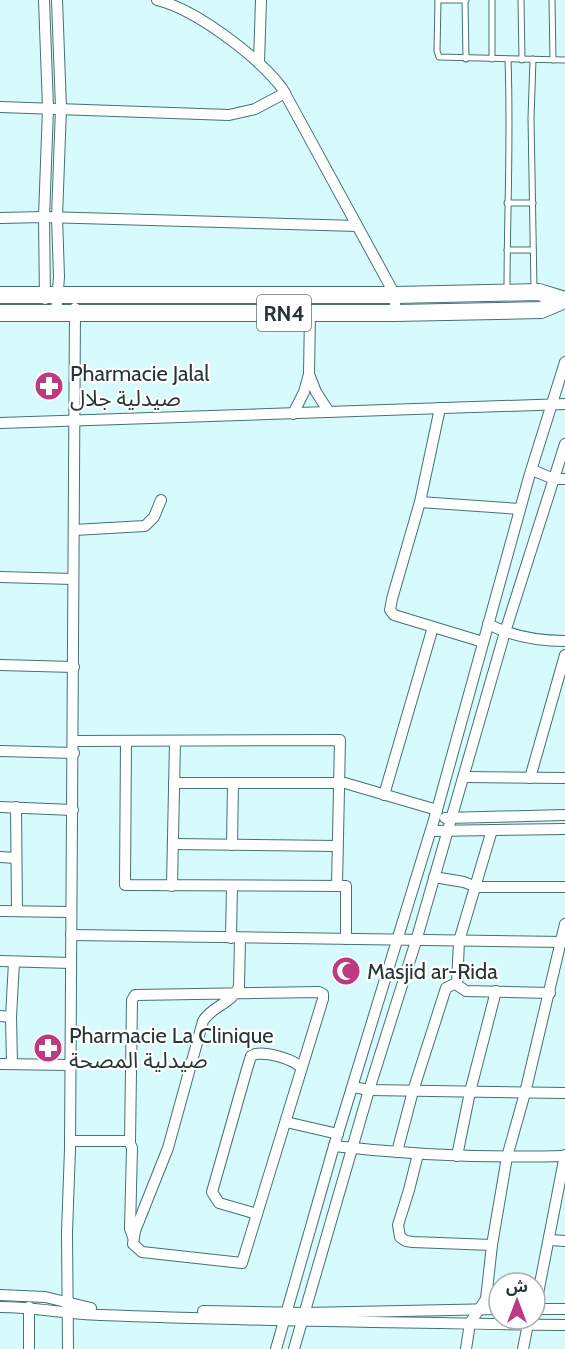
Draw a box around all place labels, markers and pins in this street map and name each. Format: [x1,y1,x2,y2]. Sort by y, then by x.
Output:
place label: Pharmacie Jalal صيدلية جلال [70,360,210,412]
pharmacy icon: Pharmacie Jalal صيدلية جلال [33,370,65,402]
mosque icon: Masjid ar-Rida [330,955,362,987]
place label: Masjid ar-Rida [367,958,498,985]
place label: Pharmacie La Clinique صيدلية المصحة [69,1022,274,1074]
pharmacy icon: Pharmacie La Clinique صيدلية المصحة [32,1032,64,1064]

